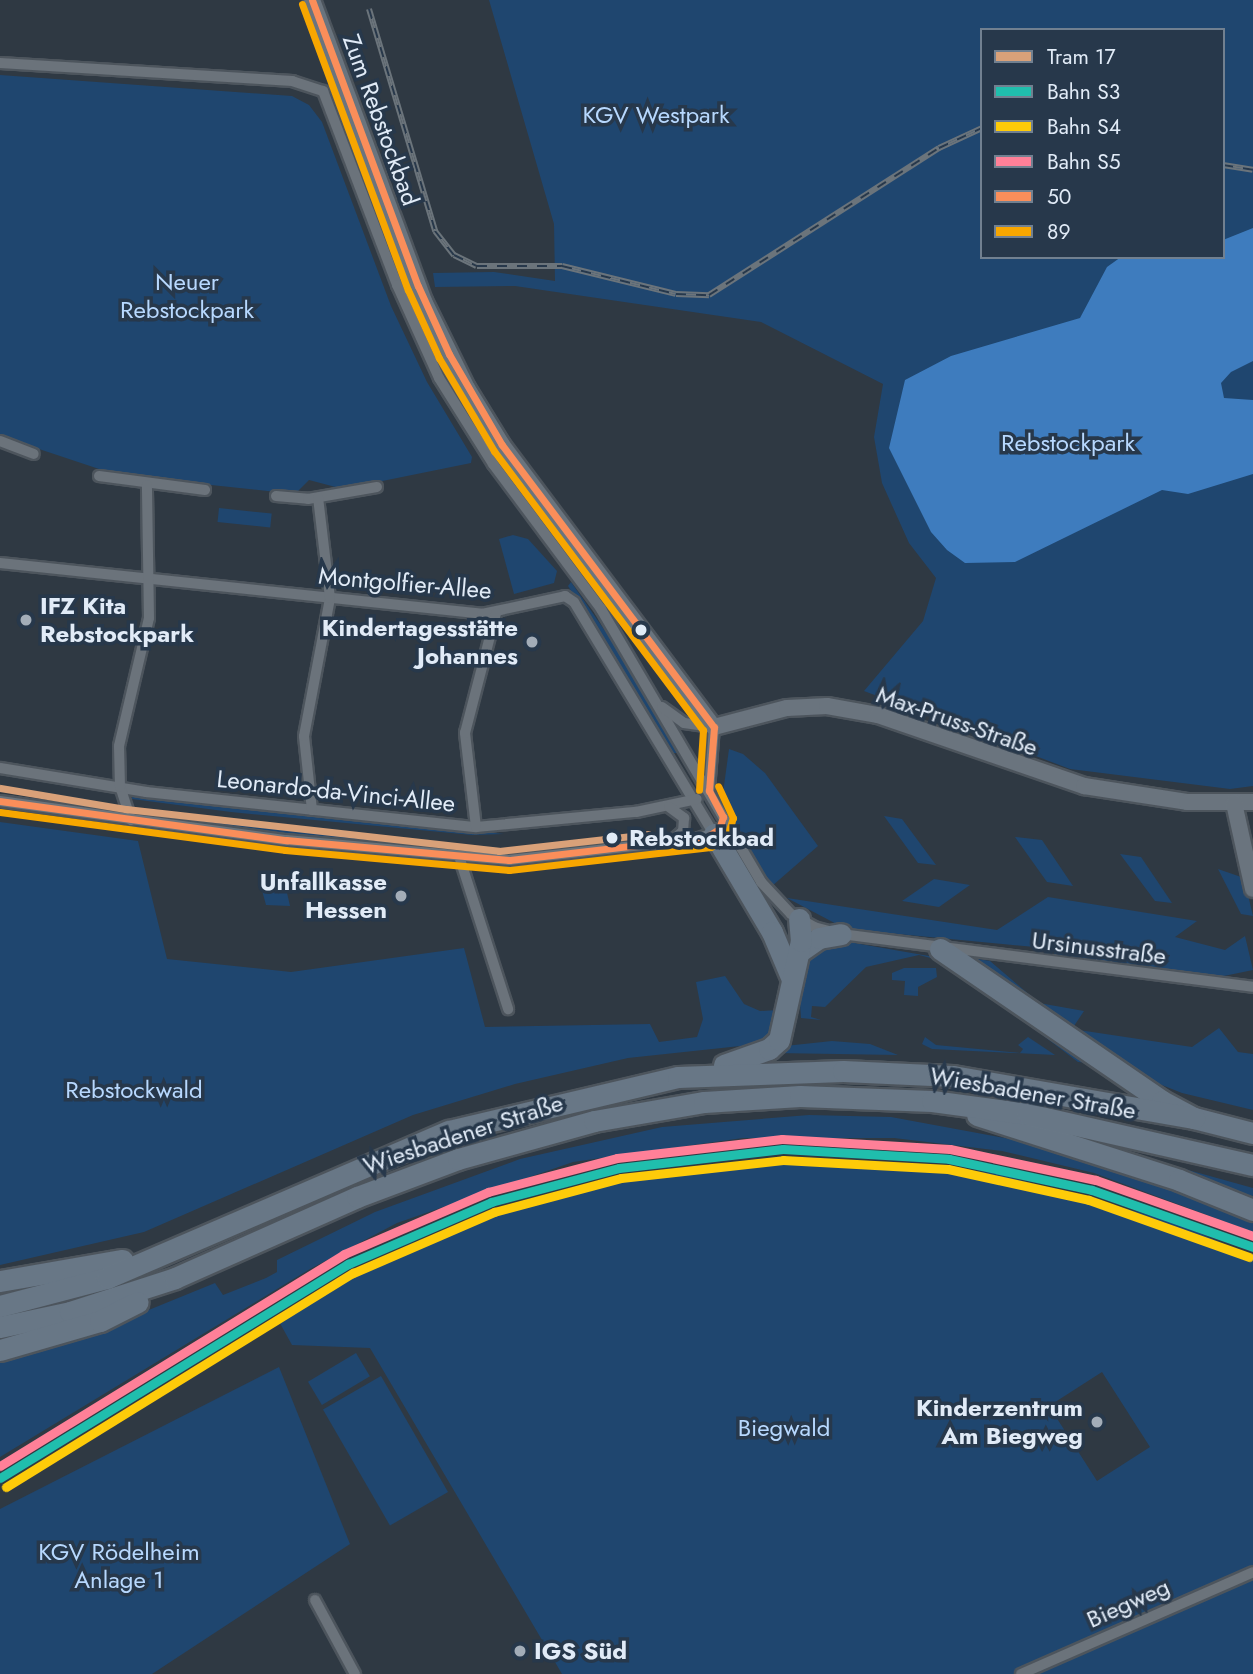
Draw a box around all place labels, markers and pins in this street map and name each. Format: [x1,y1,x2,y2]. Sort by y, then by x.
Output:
place label: IFZ Kita Rebstockpark [40,592,194,648]
marker: IFZ Kita Rebstockpark [18,612,34,628]
place label: Kindertagesstätte Johannes [322,614,518,670]
unlabelled marker [634,623,648,637]
marker: Kindertagesstätte Johannes [524,634,540,650]
place label: Rebstockbad [629,824,774,852]
marker: Rebstockbad [601,827,623,849]
place label: Unfallkasse Hessen [260,868,387,924]
marker: Unfallkasse Hessen [393,888,409,904]
place label: Kinderzentrum Am Biegweg [916,1394,1083,1450]
marker: Kinderzentrum Am Biegweg [1089,1414,1105,1430]
place label: IGS Süd [534,1637,627,1665]
marker: IGS Süd [512,1643,528,1659]

